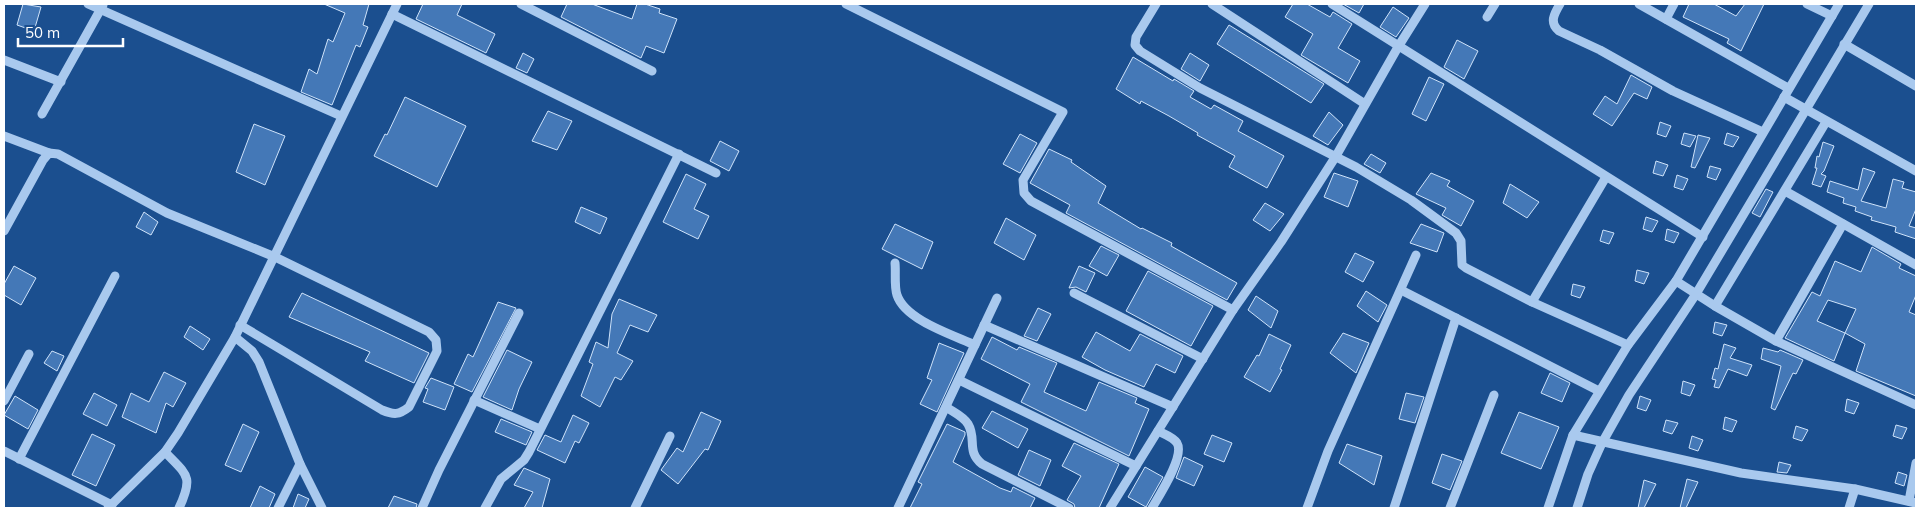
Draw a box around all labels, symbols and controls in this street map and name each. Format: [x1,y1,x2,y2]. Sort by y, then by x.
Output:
scale bar [18,15,122,47]
text: 50 m [25,23,60,42]

